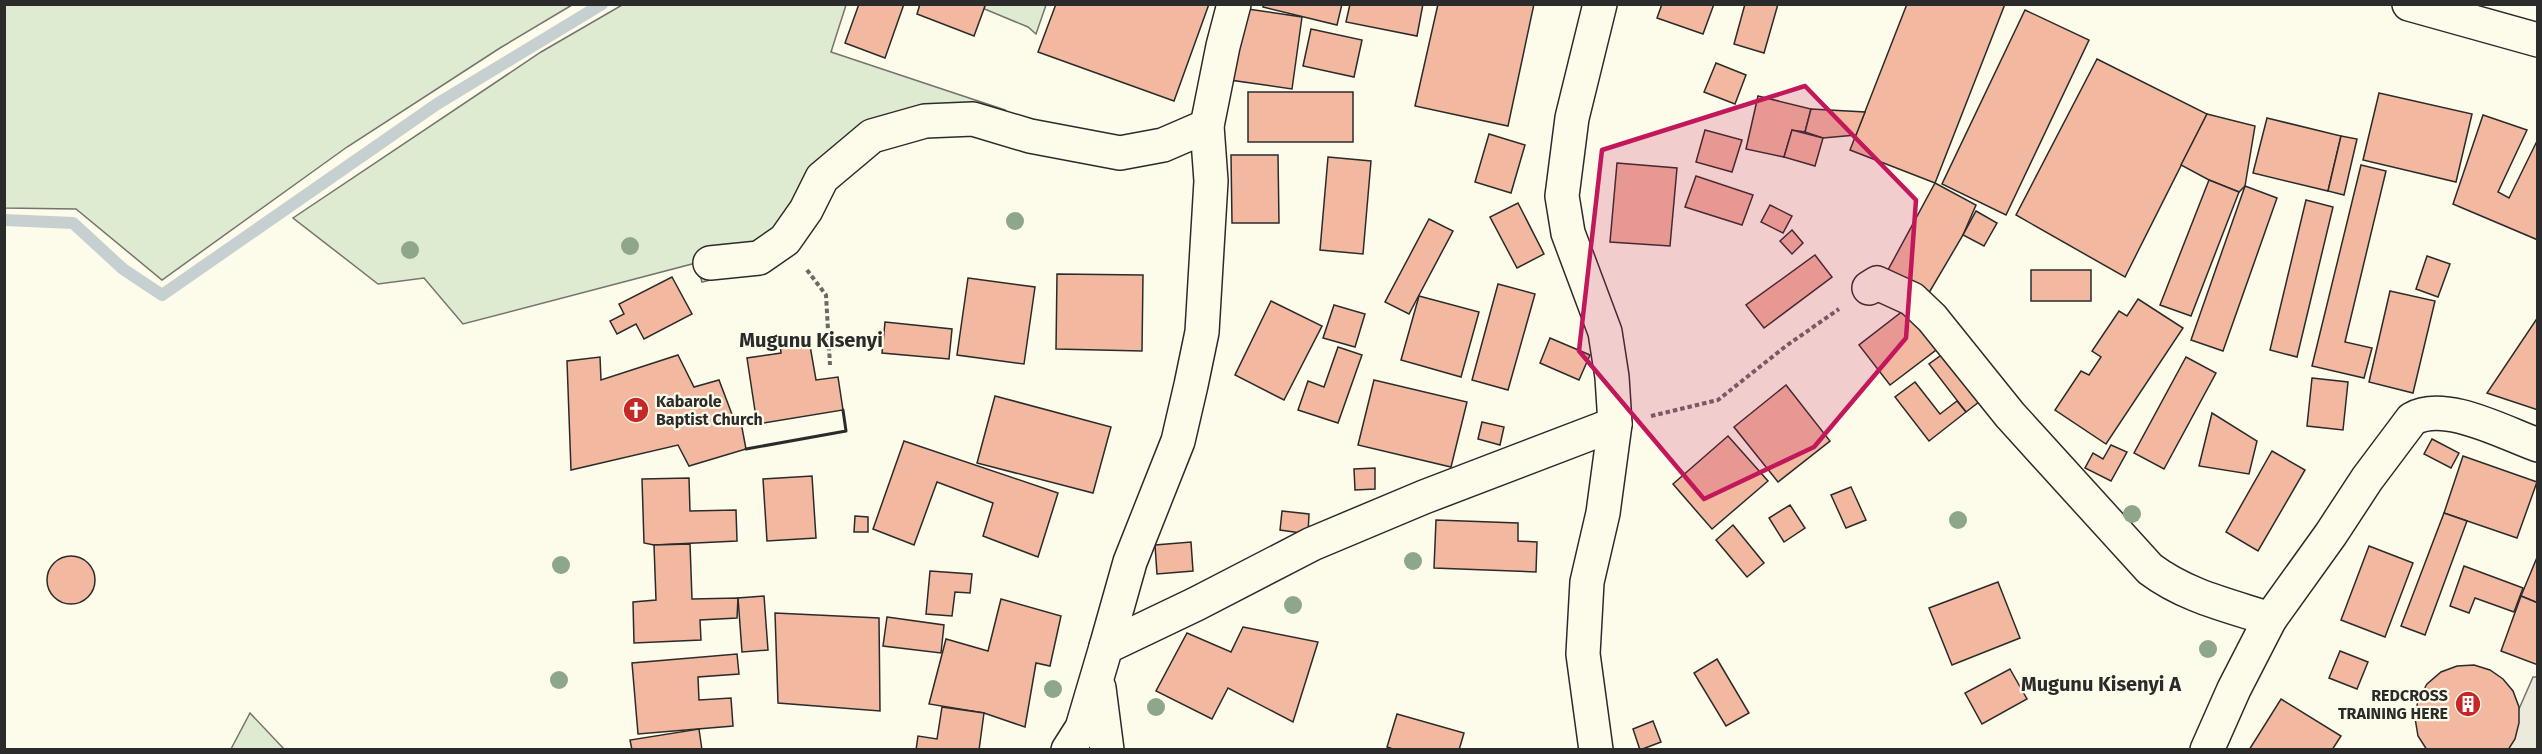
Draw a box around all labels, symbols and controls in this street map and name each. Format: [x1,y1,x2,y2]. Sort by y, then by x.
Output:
district label: Mugunu Kisenyi [739,328,883,352]
place label: Kabarole Baptist Church [656,392,763,429]
church icon: Kabarole Baptist Church [621,395,651,425]
district label: Mugunu Kisenyi A [2021,672,2182,696]
place label: REDCROSS TRAINING HERE [2338,686,2448,723]
building icon: REDCROSS TRAINING HERE [2453,689,2483,719]

